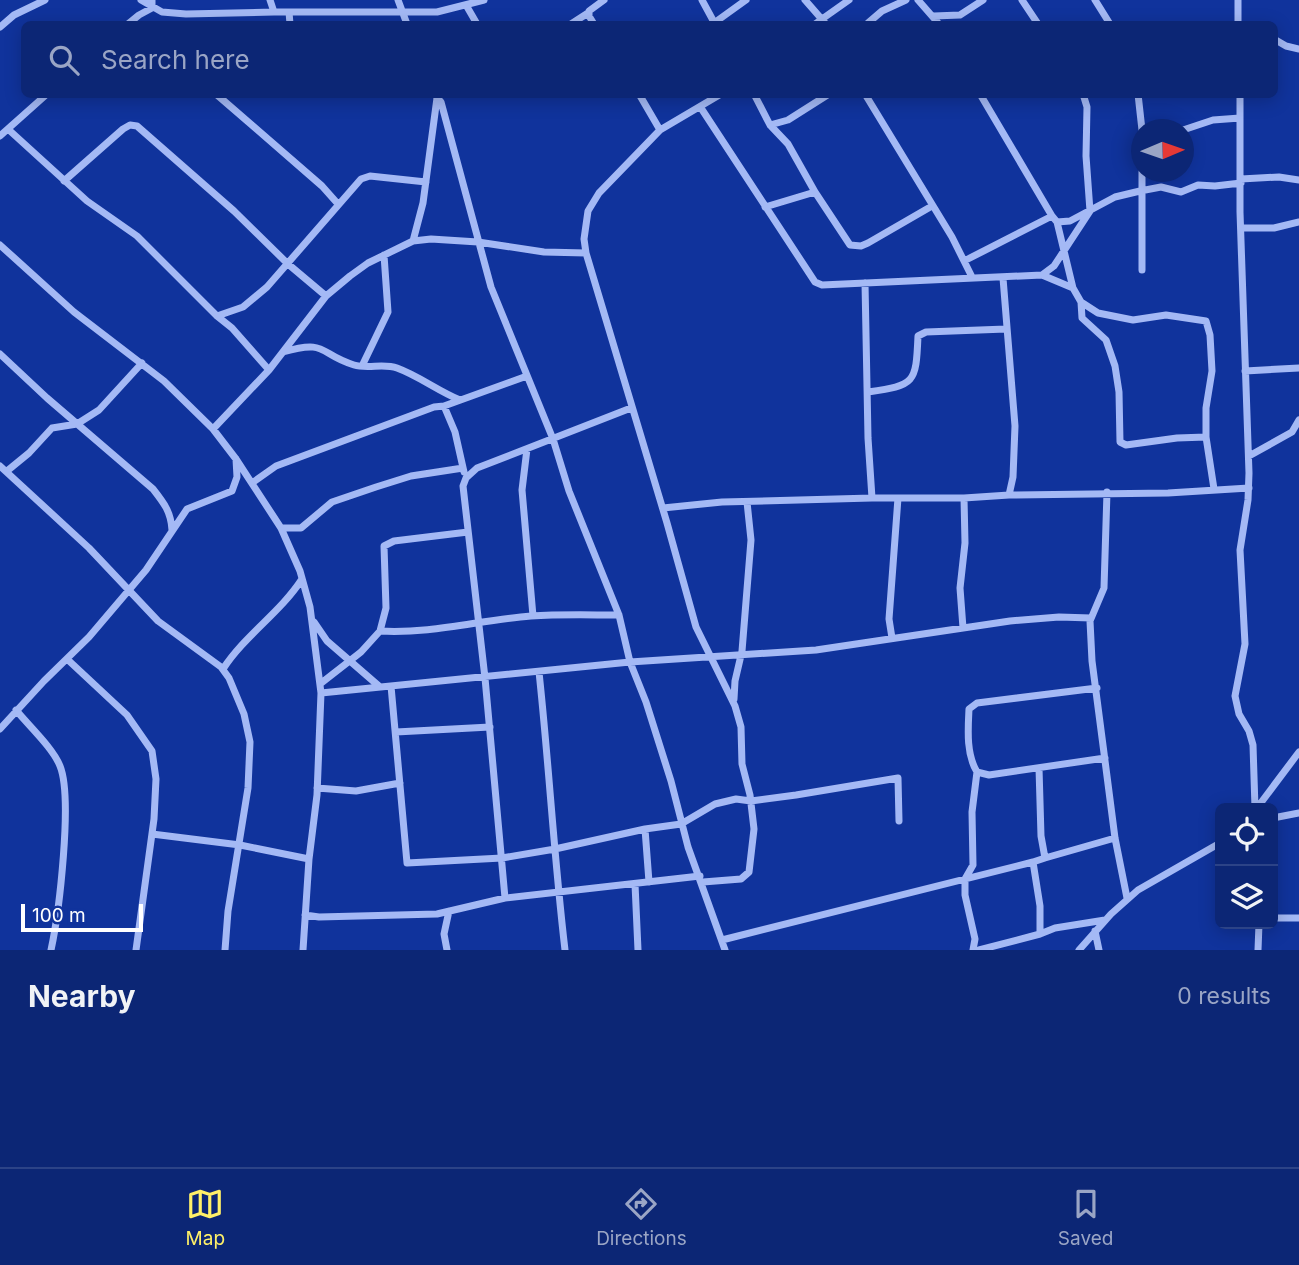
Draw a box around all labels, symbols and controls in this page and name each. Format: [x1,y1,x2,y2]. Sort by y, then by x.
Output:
search box [21,21,1278,98]
icon: search [45,41,83,79]
text: Search here [101,44,250,75]
north arrow [1131,119,1194,182]
map controls [1215,803,1278,929]
button: locate [1215,803,1278,866]
button: layers [1215,866,1278,929]
scale bar [21,901,144,933]
text: 100 m [32,904,86,927]
text: Nearby [28,978,136,1014]
text: 0 results [1177,982,1271,1010]
tab: Map [186,1185,225,1250]
tab: Directions [596,1185,687,1250]
tab: Saved [1058,1185,1113,1250]

